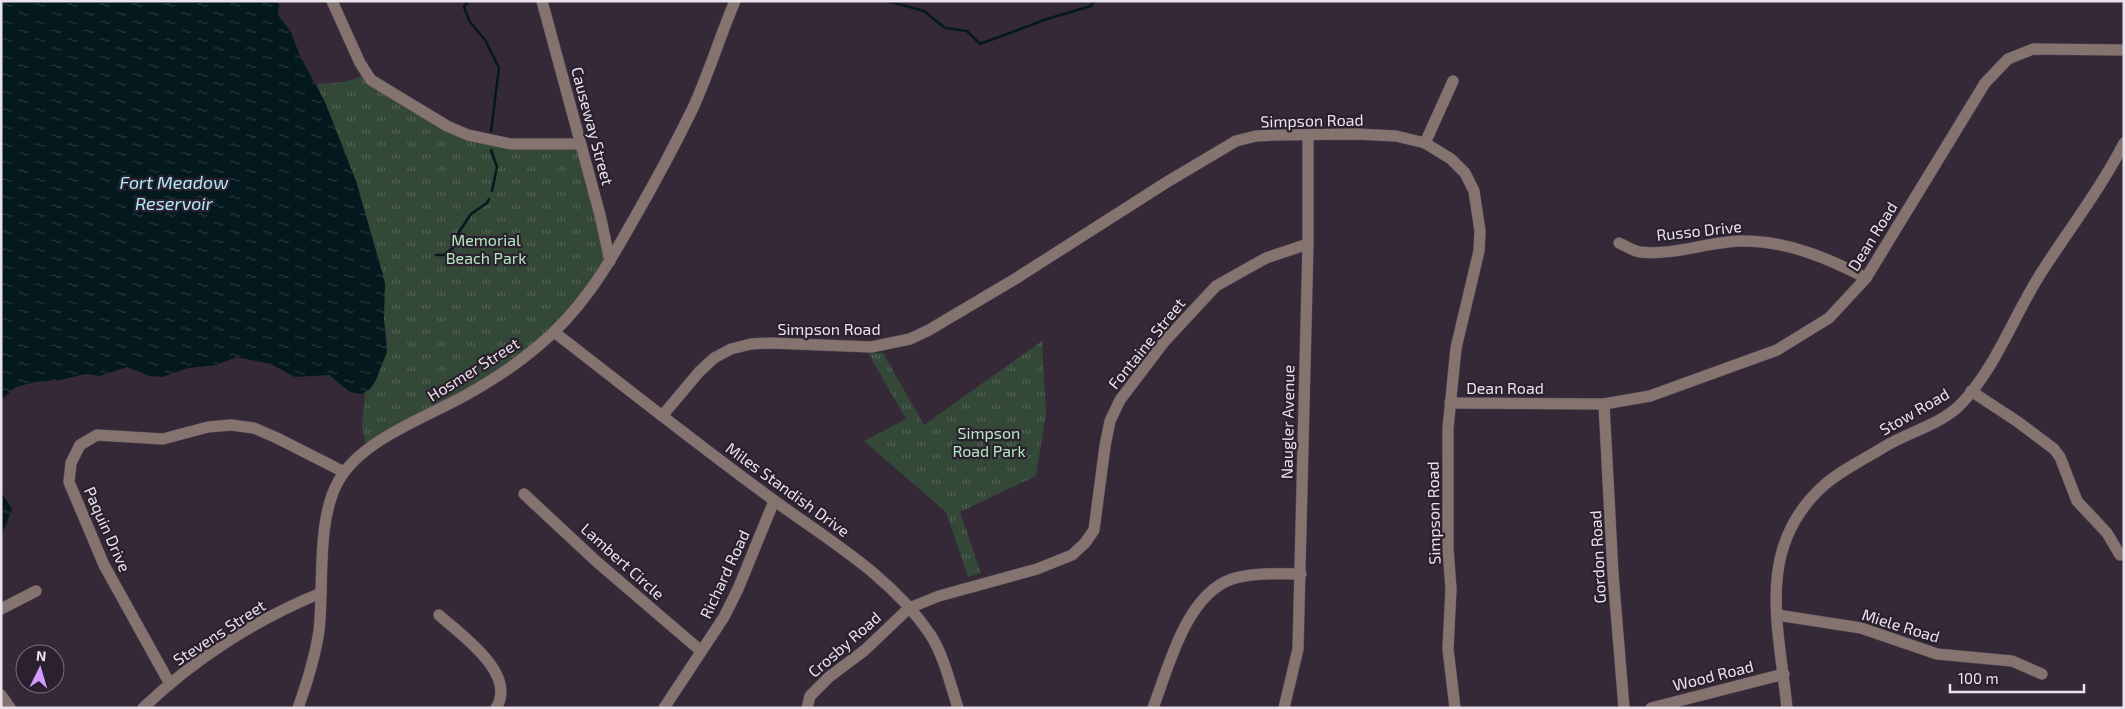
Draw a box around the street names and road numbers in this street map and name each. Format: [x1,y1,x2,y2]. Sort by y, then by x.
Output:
street label: Causeway Street [568,65,618,187]
street label: Simpson Road [1260,110,1364,130]
street label: Dean Road [1843,198,1901,274]
street label: Russo Drive [1655,216,1743,244]
street label: Fontaine Street [1104,294,1188,392]
street label: Simpson Road [777,319,881,338]
street label: Hosmer Street [424,333,522,405]
street label: Naugler Avenue [1277,365,1297,479]
street label: Dean Road [1466,378,1544,397]
street label: Stow Road [1876,383,1952,439]
street label: Miles Standish Drive [722,438,854,540]
street label: Simpson Road [1423,461,1443,565]
street label: Paquin Drive [81,483,135,575]
street label: Gordon Road [1585,510,1609,604]
street label: Lambert Circle [578,519,668,603]
street label: Richard Road [695,527,753,621]
street label: Stevens Street [169,595,269,669]
street label: Miele Road [1860,604,1942,646]
street label: Crosby Road [804,607,884,681]
street label: Wood Road [1671,656,1755,694]

